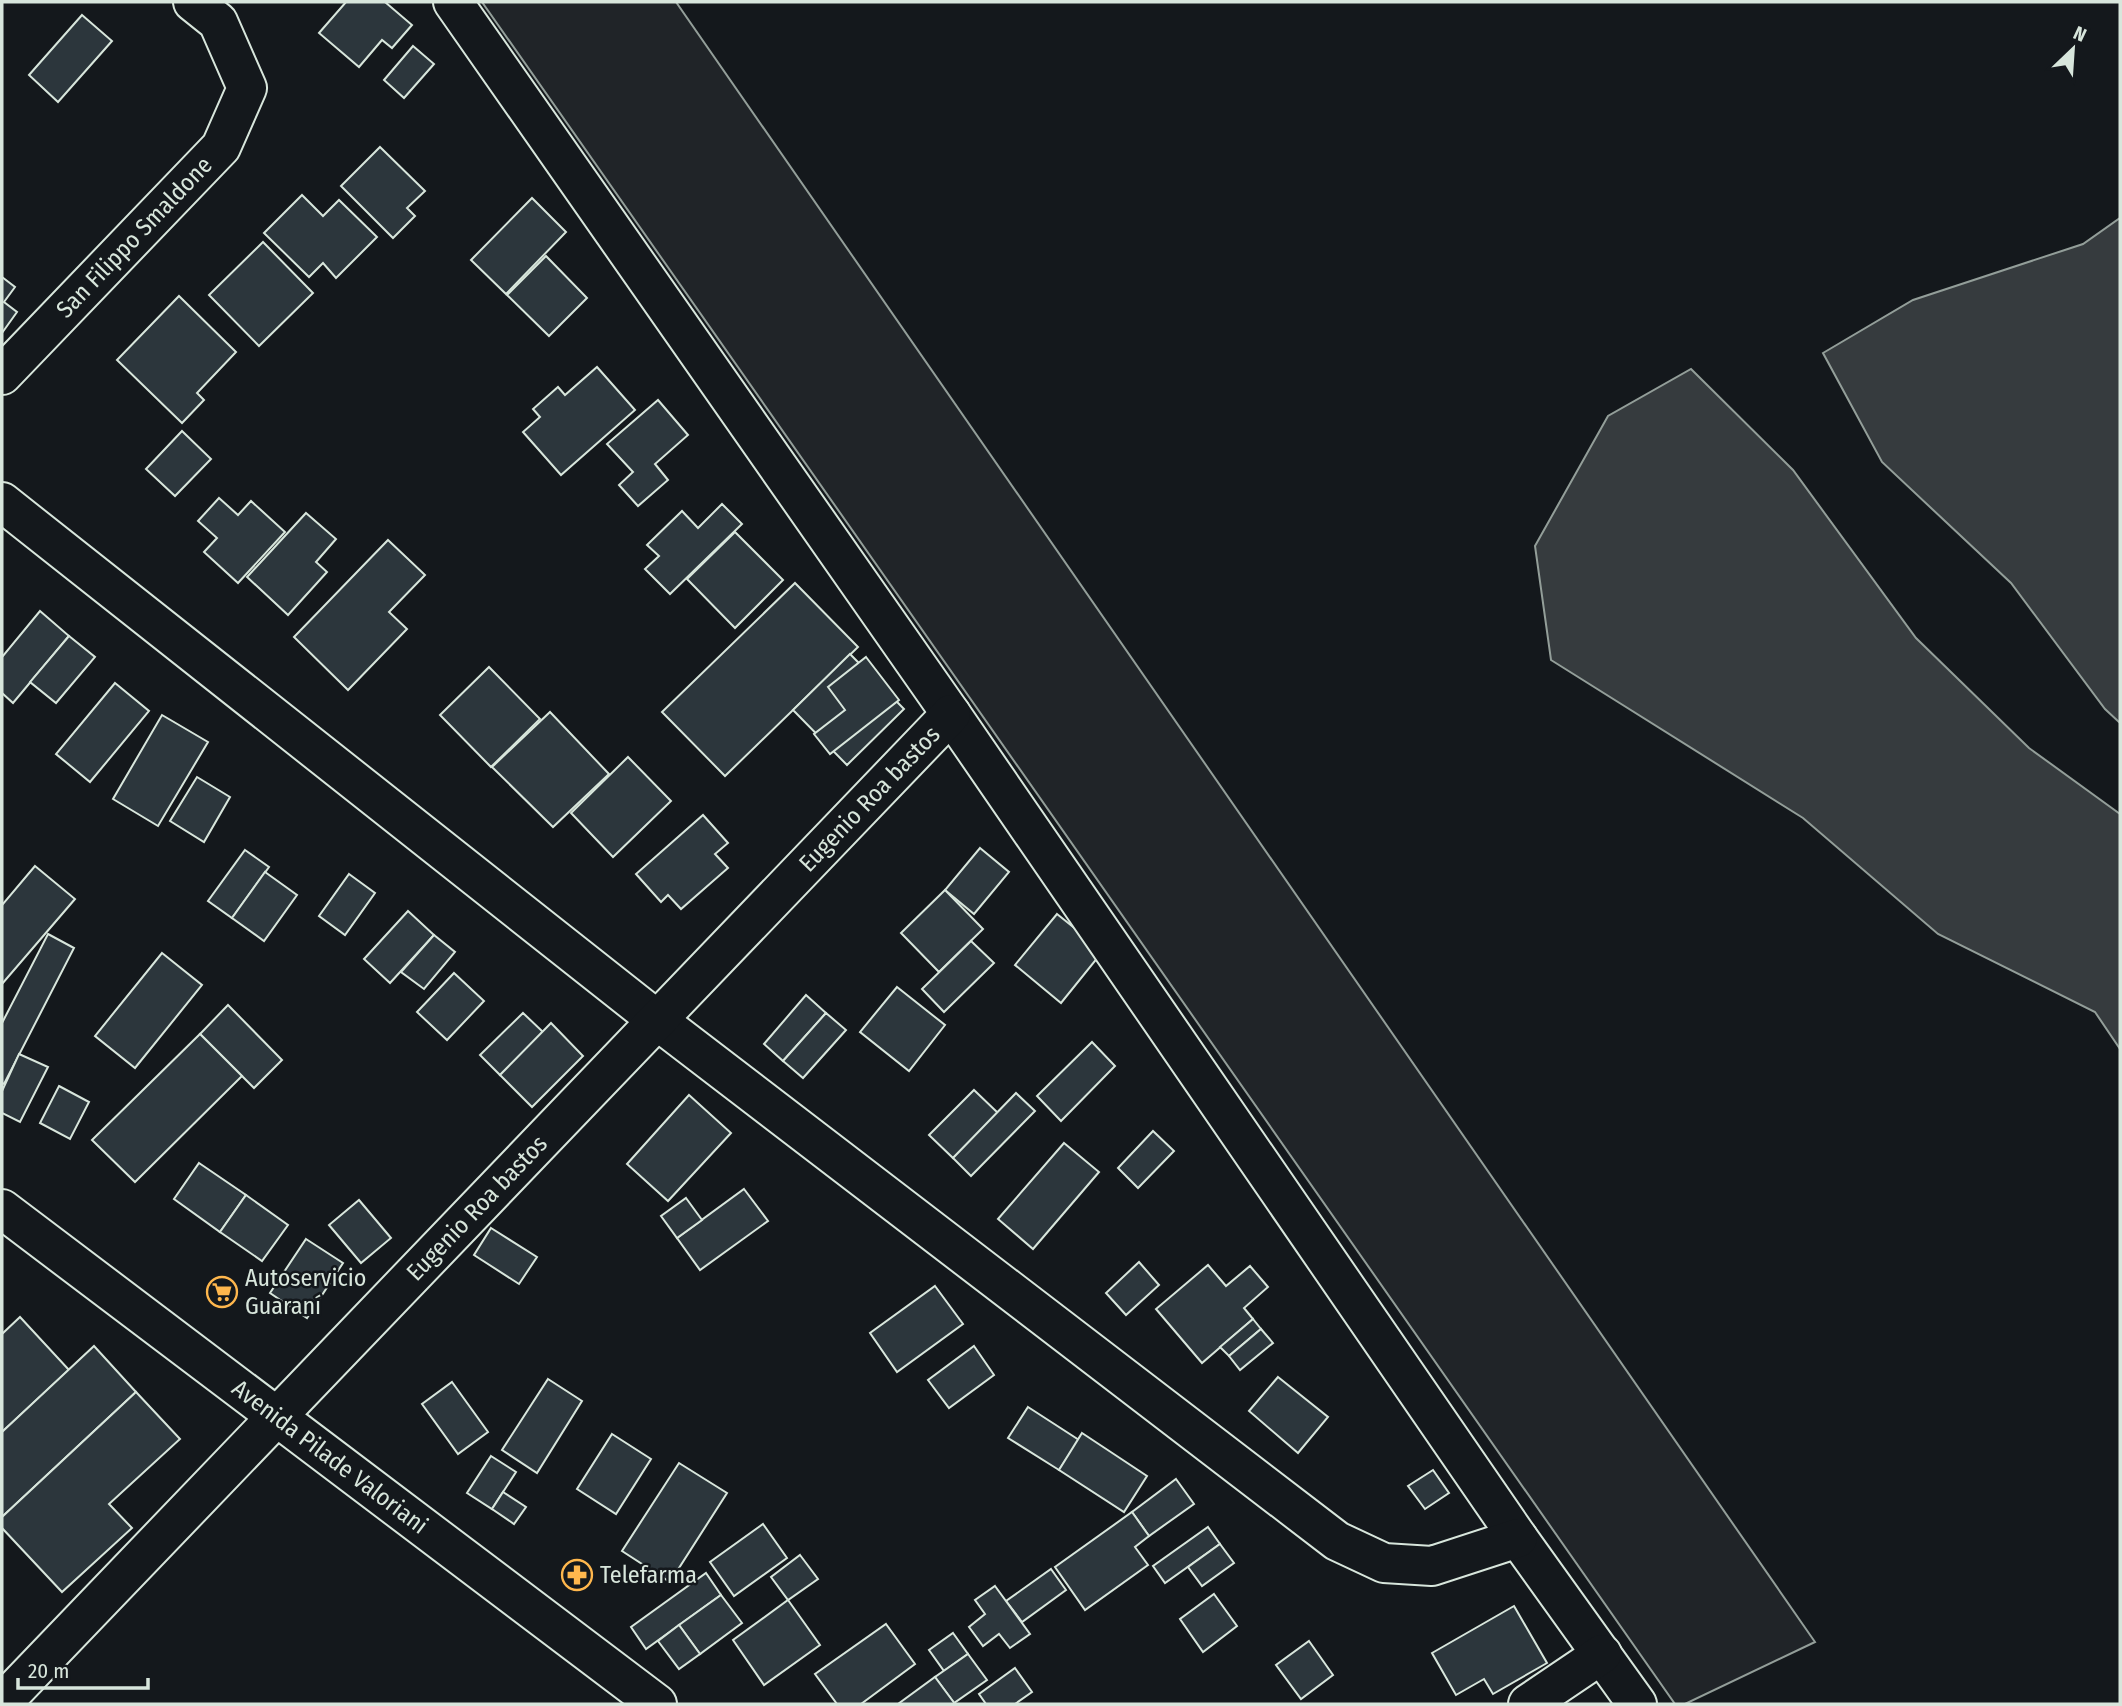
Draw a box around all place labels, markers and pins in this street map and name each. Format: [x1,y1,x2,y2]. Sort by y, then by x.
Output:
place label: Autoservicio Guaraní [245,1264,366,1320]
supermarket icon: Autoservicio Guaraní [205,1275,239,1309]
pharmacy icon: Telefarma [560,1558,594,1592]
place label: Telefarma [600,1561,697,1589]

